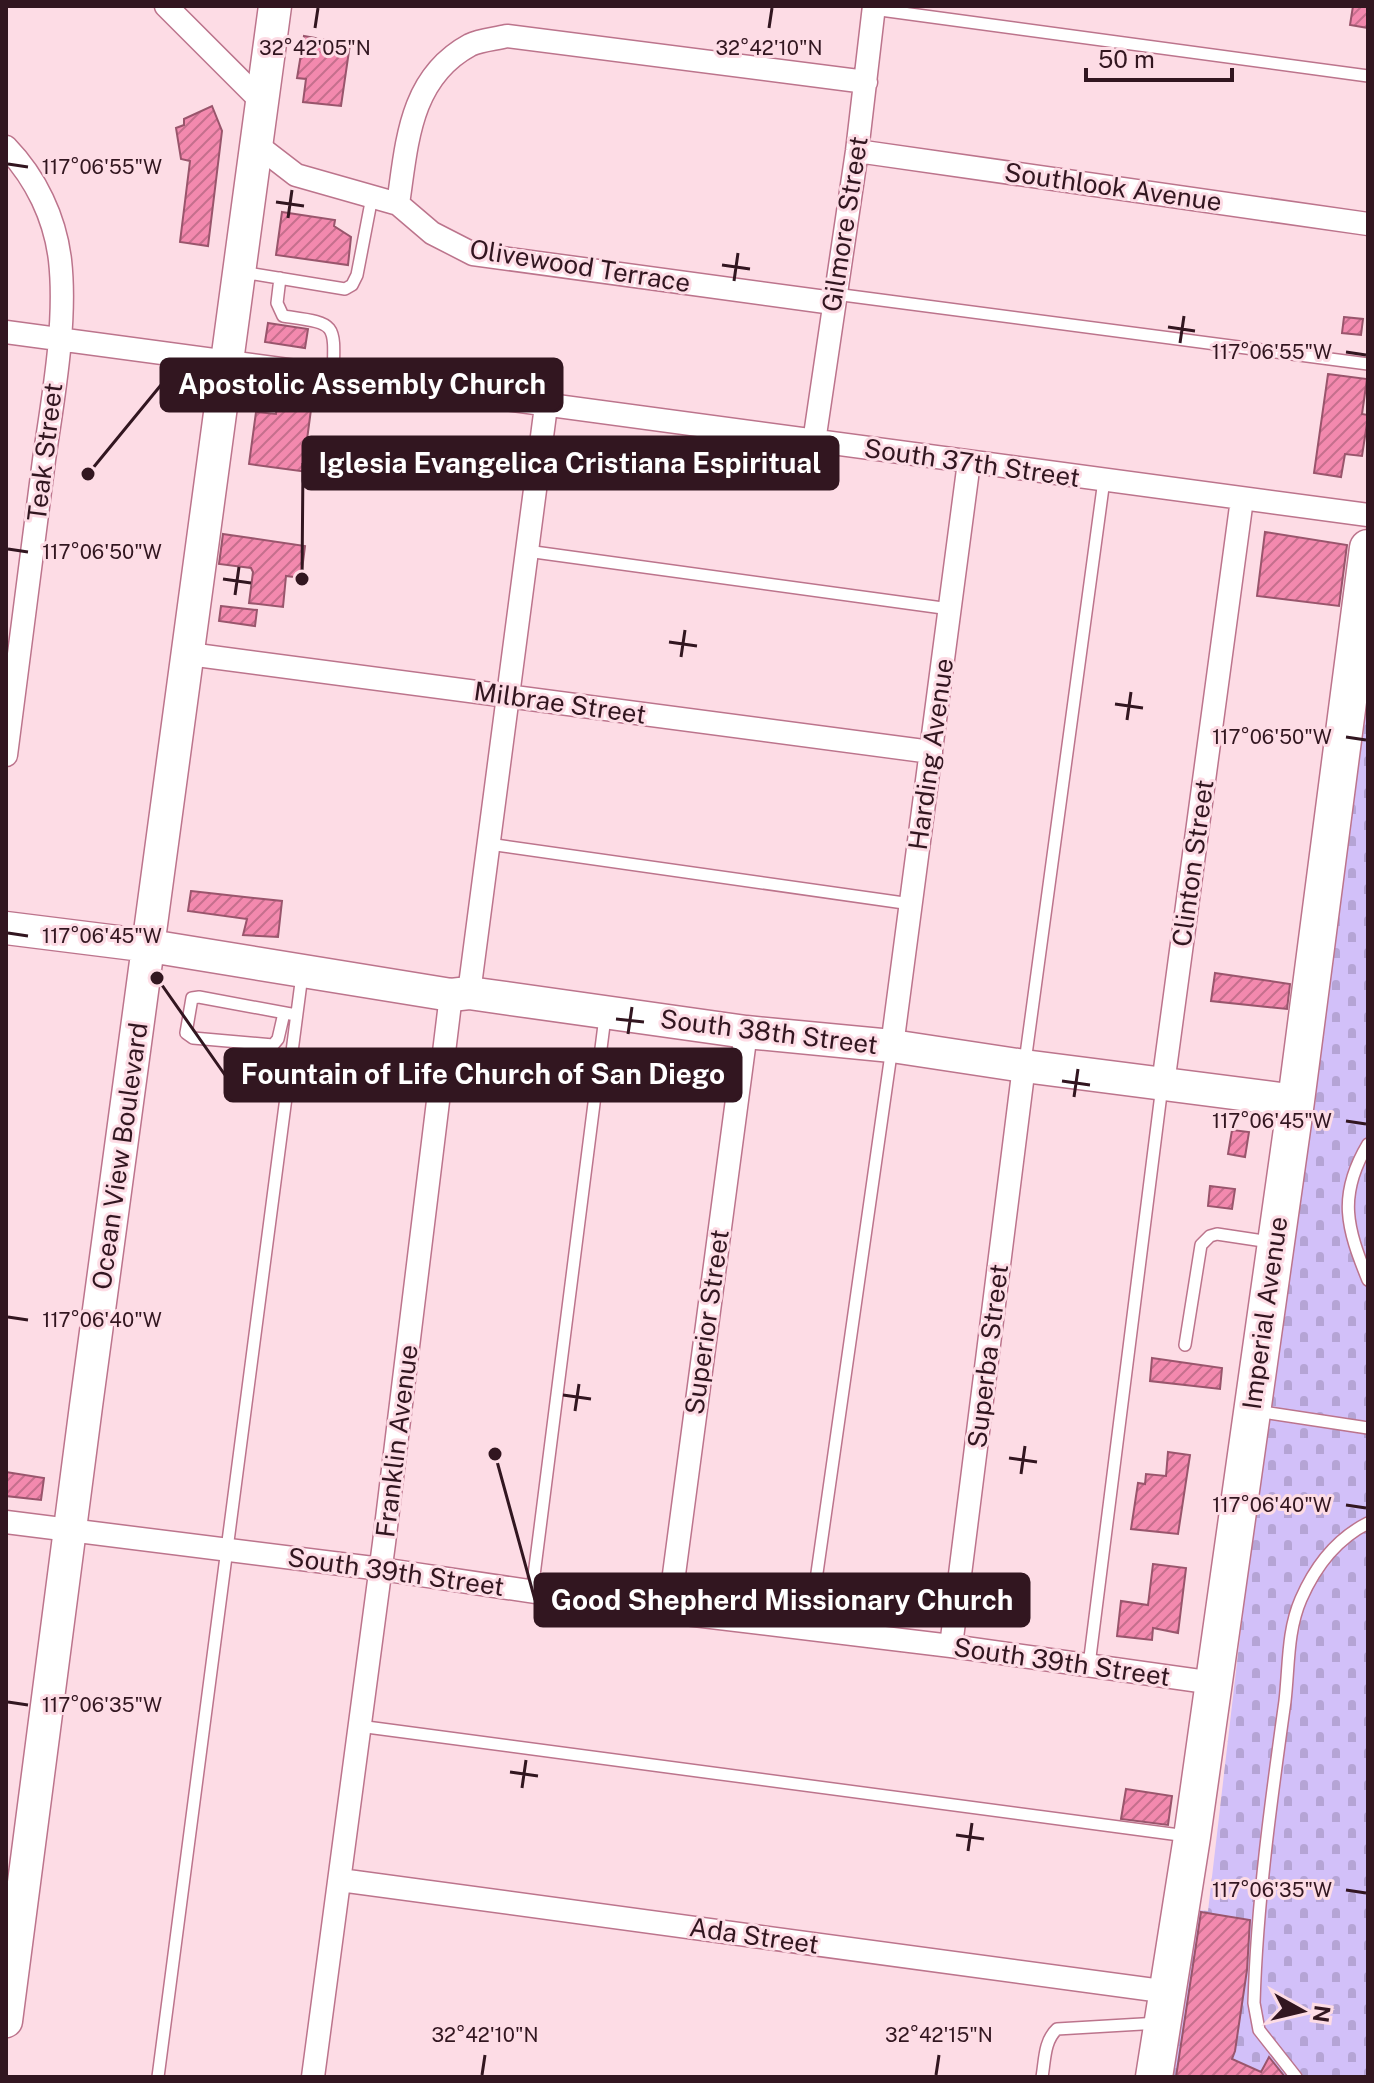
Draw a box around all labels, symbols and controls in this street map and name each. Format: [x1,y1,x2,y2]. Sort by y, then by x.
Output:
scale bar [1086,32,1232,82]
text: 32°42'05"N [259,36,371,60]
text: 32°42'10"N [715,36,823,60]
text: 50 m [1098,45,1155,73]
street label: Gilmore Street [815,134,874,314]
text: 117°06'55"W [42,155,162,179]
street label: Southlook Avenue [1002,156,1224,217]
street label: Olivewood Terrace [467,233,693,298]
text: 117°06'55"W [1212,340,1332,364]
callout: Apostolic Assembly Church [161,359,562,411]
text: Apostolic Assembly Church [178,367,546,400]
street label: Teak Street [21,381,68,523]
street label: South 37th Street [862,432,1082,493]
callout: Iglesia Evangelica Cristiana Espiritual [303,437,838,489]
text: Iglesia Evangelica Cristiana Espiritual [319,446,821,479]
text: 117°06'50"W [42,540,162,564]
street label: Harding Avenue [902,656,959,852]
street label: Milbrae Street [472,675,648,730]
text: 117°06'50"W [1212,725,1332,749]
street label: Clinton Street [1165,777,1220,948]
text: 117°06'45"W [42,924,162,948]
street label: South 38th Street [658,1003,880,1060]
street label: Ocean View Boulevard [85,1020,154,1291]
callout: Fountain of Life Church of San Diego [225,1049,741,1101]
text: Fountain of Life Church of San Diego [241,1057,725,1090]
text: 117°06'45"W [1212,1109,1332,1133]
street label: Imperial Avenue [1236,1214,1293,1411]
street label: Superior Street [678,1227,735,1416]
street label: Superba Street [961,1262,1014,1450]
text: 117°06'40"W [42,1308,162,1332]
street label: Franklin Avenue [369,1343,424,1539]
text: 117°06'40"W [1212,1493,1332,1517]
street label: South 39th Street [286,1541,506,1602]
callout: Good Shepherd Missionary Church [535,1574,1029,1626]
text: Good Shepherd Missionary Church [551,1583,1013,1616]
street label: South 39th Street [952,1631,1172,1692]
text: 117°06'35"W [42,1693,162,1717]
text: 117°06'35"W [1212,1878,1332,1902]
street label: Ada Street [687,1911,821,1960]
north arrow [1262,1971,1342,2051]
text: N [1308,2003,1336,2024]
text: 32°42'10"N [431,2023,539,2047]
text: 32°42'15"N [885,2023,993,2047]

